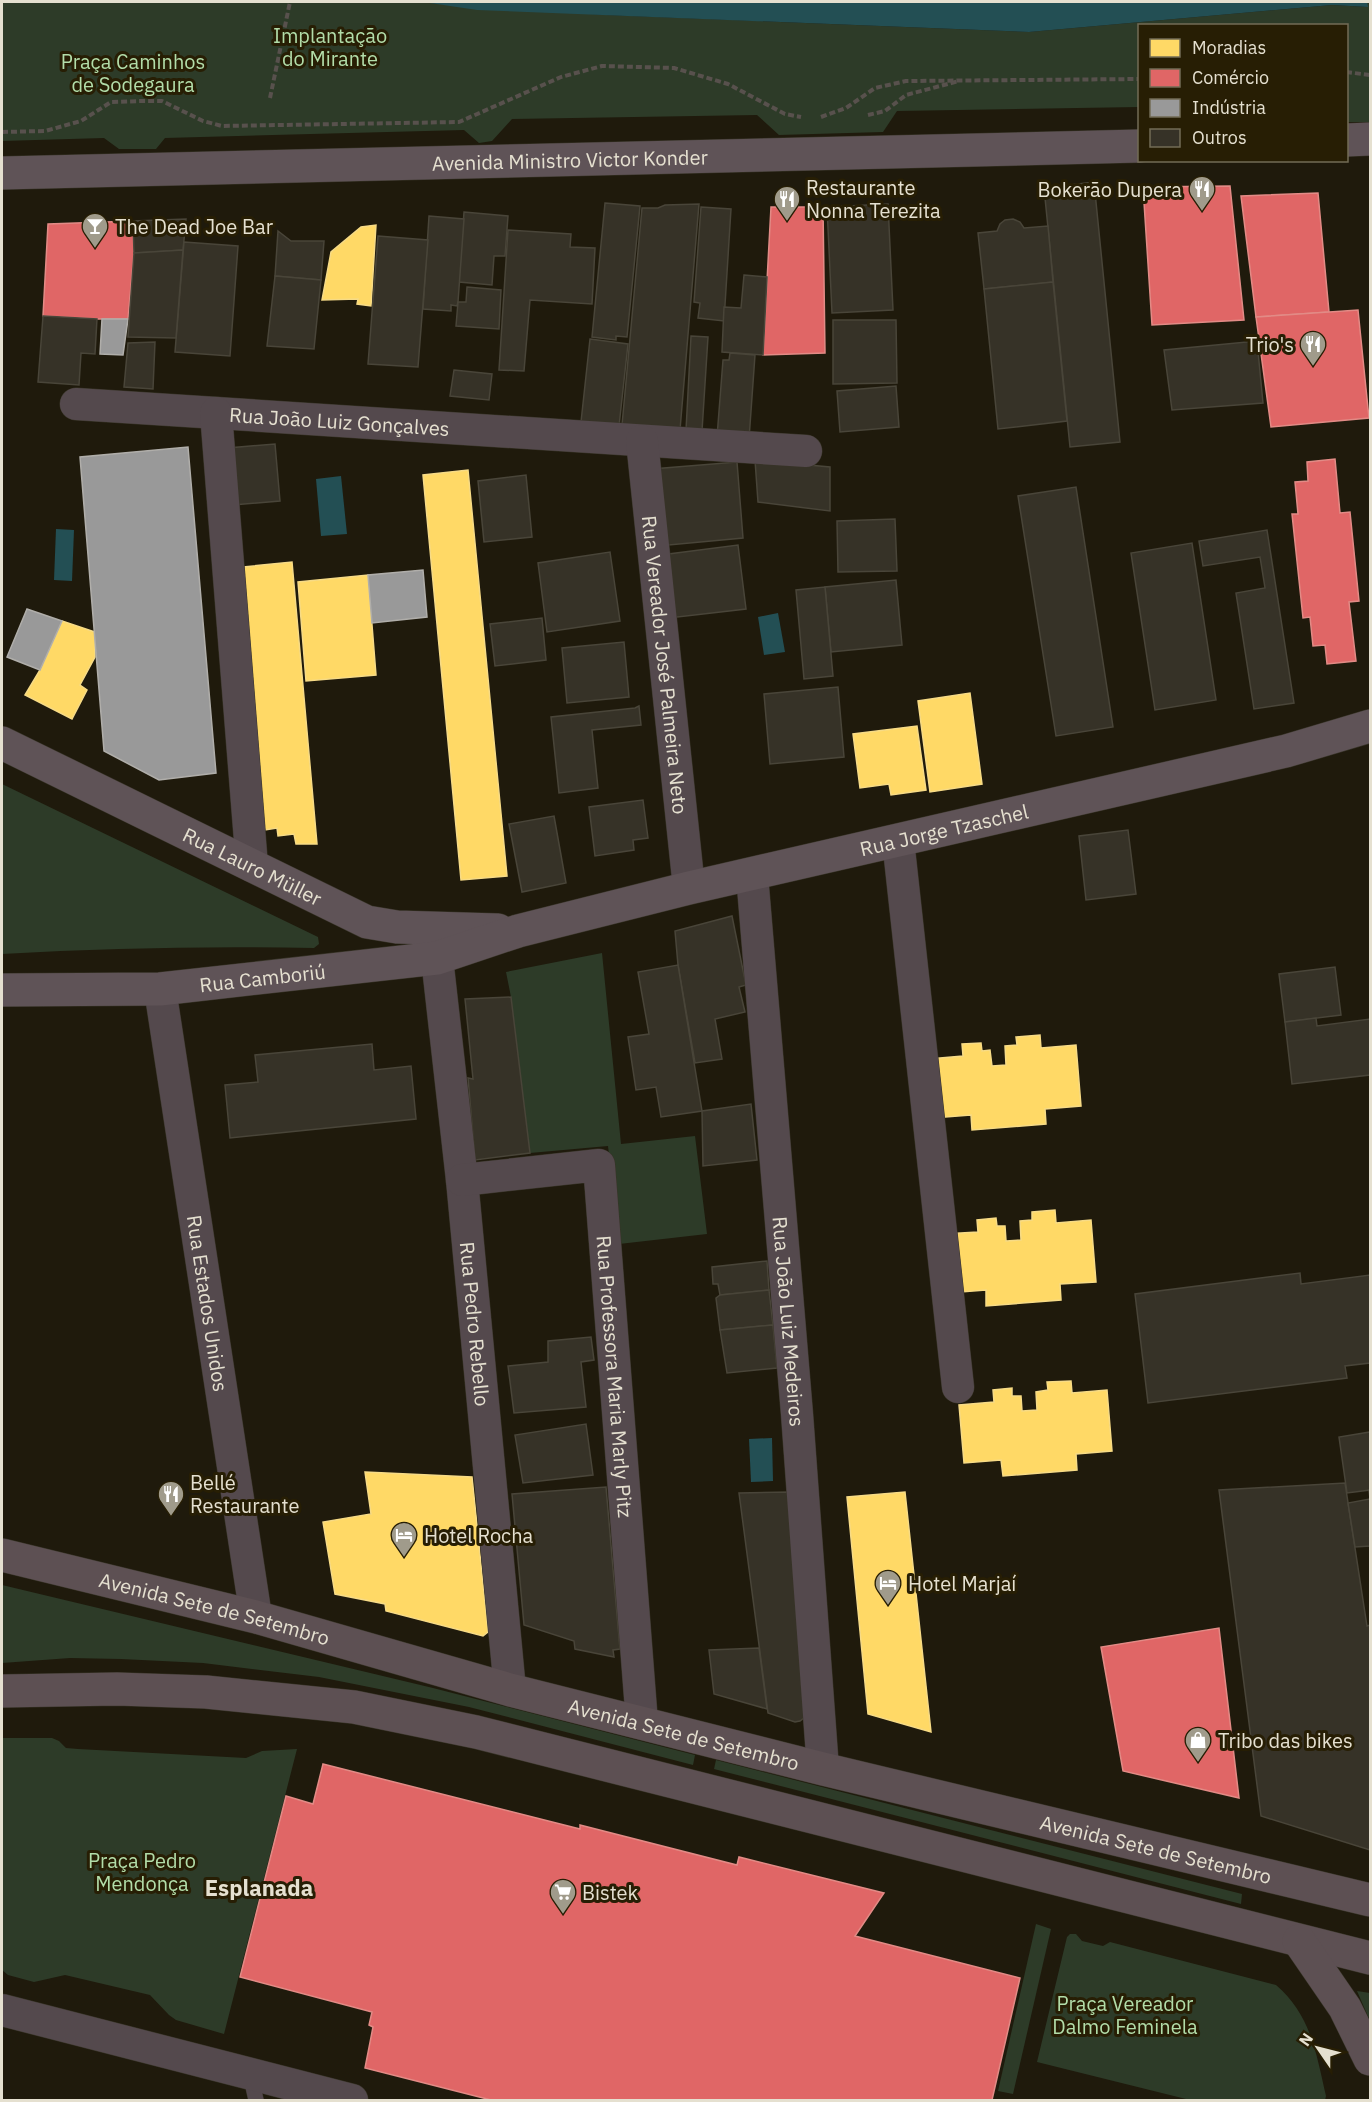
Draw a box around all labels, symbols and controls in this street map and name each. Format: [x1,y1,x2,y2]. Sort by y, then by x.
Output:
park label: Implantação do Mirante [273,22,387,72]
legend [1138,24,1348,162]
text: Moradias [1192,36,1266,59]
park label: Praça Caminhos de Sodegaura [61,48,205,98]
text: Comércio [1192,66,1269,89]
text: Indústria [1192,96,1266,119]
text: Outros [1192,126,1247,149]
street label: Avenida Ministro Victor Konder [431,143,708,176]
place label: Restaurante Nonna Terezita [806,174,941,224]
restaurant icon: Bokerão Dupera [1187,174,1217,212]
place label: Bokerão Dupera [1037,176,1182,203]
restaurant icon: Restaurante Nonna Terezita [772,184,802,222]
bar icon: The Dead Joe Bar [80,211,110,249]
place label: The Dead Joe Bar [115,213,273,240]
restaurant icon: Trio's [1298,329,1328,367]
place label: Trio's [1246,331,1294,358]
street label: Rua João Luiz Gonçalves [228,400,450,442]
street label: Rua Vereador José Palmeira Neto [636,514,695,816]
street label: Rua Jorge Tzaschel [857,797,1031,862]
street label: Rua Lauro Müller [178,820,327,911]
street label: Rua Camboriú [198,957,327,998]
street label: Rua Estados Unidos [181,1213,235,1394]
street label: Rua João Luiz Medeiros [767,1215,811,1428]
street label: Rua Professora Maria Marly Pitz [591,1234,640,1519]
street label: Rua Pedro Rebello [454,1240,497,1407]
place label: Bellé Restaurante [190,1469,299,1519]
restaurant icon: Bellé Restaurante [156,1479,186,1517]
hotel icon: Hotel Rocha [389,1520,419,1558]
place label: Hotel Rocha [424,1522,534,1549]
street label: Avenida Sete de Setembro [96,1566,333,1651]
hotel icon: Hotel Marjaí [873,1568,903,1606]
place label: Hotel Marjaí [908,1570,1016,1597]
street label: Avenida Sete de Setembro [566,1692,802,1776]
shop icon: Tribo das bikes [1183,1725,1213,1763]
place label: Tribo das bikes [1218,1727,1353,1754]
street label: Avenida Sete de Setembro [1038,1808,1275,1890]
park label: Praça Pedro Mendonça [88,1847,196,1897]
district label: Esplanada [205,1873,313,1902]
supermarket icon: Bistek [548,1877,578,1915]
place label: Bistek [582,1879,639,1906]
park label: Praça Vereador Dalmo Feminela [1052,1990,1198,2040]
north arrow [1288,2018,1348,2078]
text: N [1294,2029,1317,2050]

